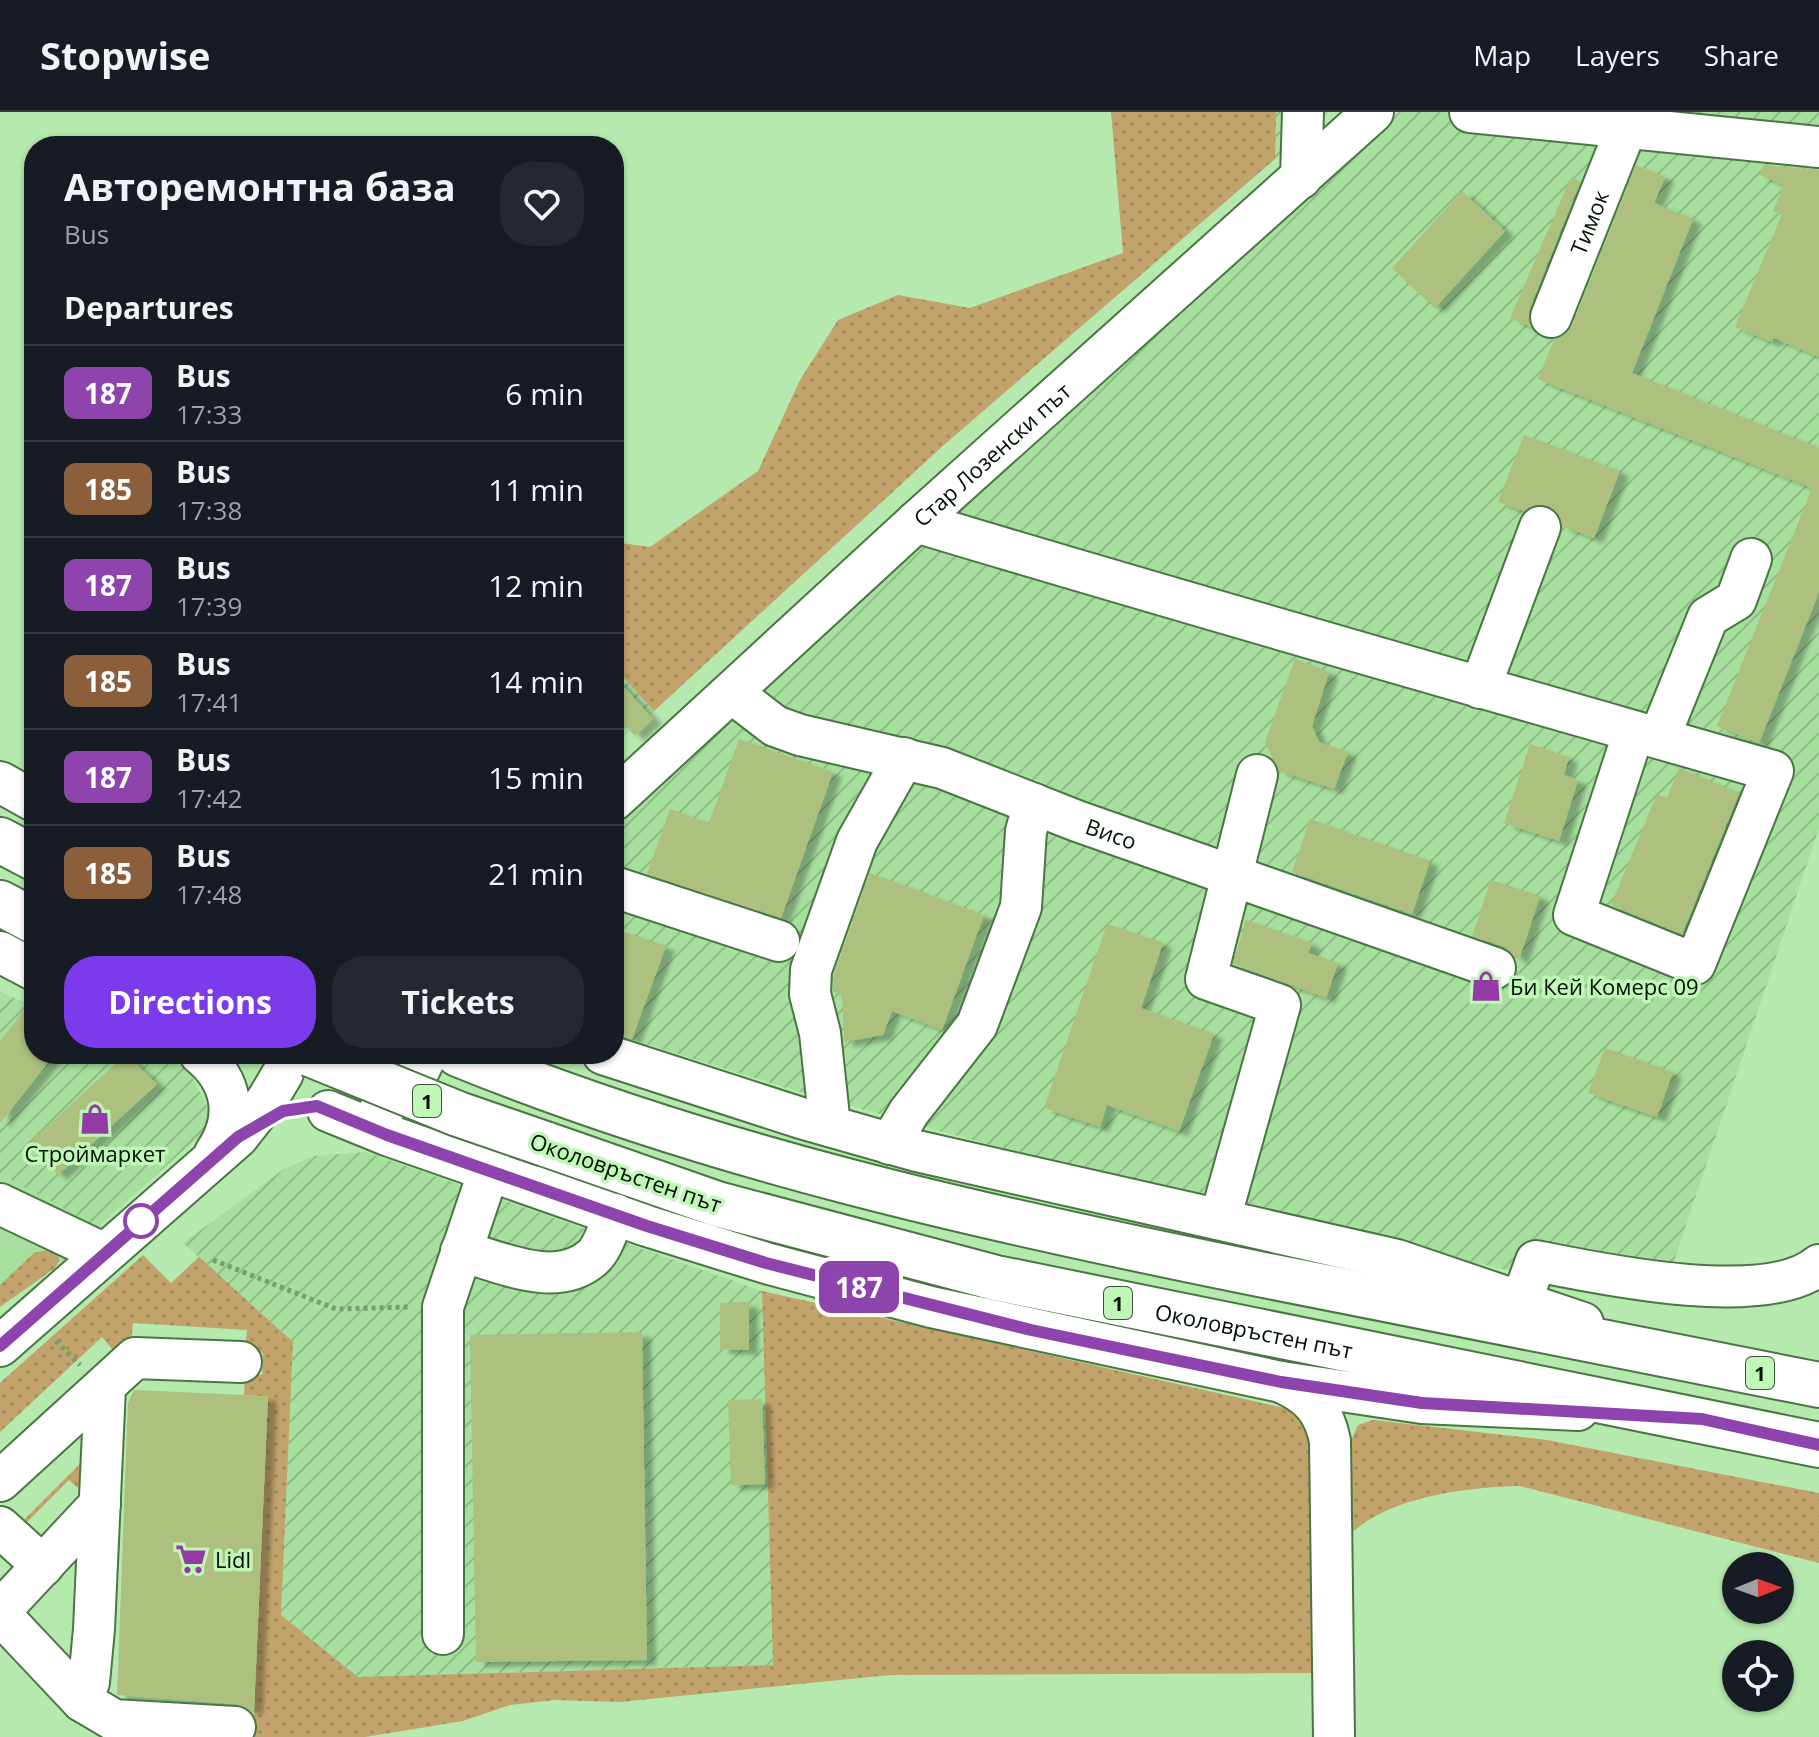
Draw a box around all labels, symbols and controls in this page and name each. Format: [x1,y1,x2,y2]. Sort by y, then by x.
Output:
text: Stopwise [40,29,210,81]
text: Map [1473,36,1531,74]
text: Layers [1575,36,1660,74]
text: Share [1704,36,1779,74]
text: Авторемонтна база [64,160,456,212]
button: heart [500,162,584,246]
street label: Тимок [1562,185,1615,259]
text: Bus [64,216,109,252]
text: Departures [64,287,234,328]
text: Bus [176,355,231,396]
text: 6 min [505,373,584,414]
text: 187 [84,374,132,412]
street label: Стар Лозенски път [906,376,1077,533]
text: 17:33 [176,396,242,432]
text: Bus [176,451,231,492]
text: 11 min [488,469,584,510]
text: 185 [84,470,132,508]
text: 17:38 [176,492,242,528]
text: Bus [176,547,231,588]
text: 12 min [488,565,584,606]
text: 187 [84,566,132,604]
text: 17:39 [176,588,242,624]
text: Bus [176,643,231,684]
text: 14 min [488,661,584,702]
text: 185 [84,662,132,700]
text: 17:41 [176,684,242,720]
text: Bus [176,739,231,780]
text: 15 min [488,757,584,798]
text: 187 [84,758,132,796]
text: 17:42 [176,780,242,816]
street label: Висо [1082,810,1141,856]
text: Bus [176,835,231,876]
text: 21 min [488,853,584,894]
text: 185 [84,854,132,892]
text: 17:48 [176,876,242,912]
button: Directions [64,956,316,1048]
button: Tickets [332,956,584,1048]
shop icon: Би Кей Комерс 09 [1469,969,1503,1003]
place label: Би Кей Комерс 09 [1510,971,1699,1001]
road number: 1 [413,1085,441,1117]
shop icon: Строймаркет [78,1102,112,1136]
street label: Околовръстен път [526,1125,726,1219]
place label: Строймаркет [25,1138,165,1168]
unlabelled marker [124,1204,158,1238]
line badge: 187 [813,1261,905,1313]
text: 187 [835,1268,883,1306]
road number: 1 [1104,1287,1132,1319]
street label: Околовръстен път [1153,1296,1355,1365]
road number: 1 [1746,1357,1774,1389]
supermarket icon: Lidl [174,1542,208,1576]
place label: Lidl [215,1544,251,1574]
north arrow [1722,1552,1794,1624]
map controls [1722,1552,1794,1712]
button: locate [1722,1640,1794,1712]

